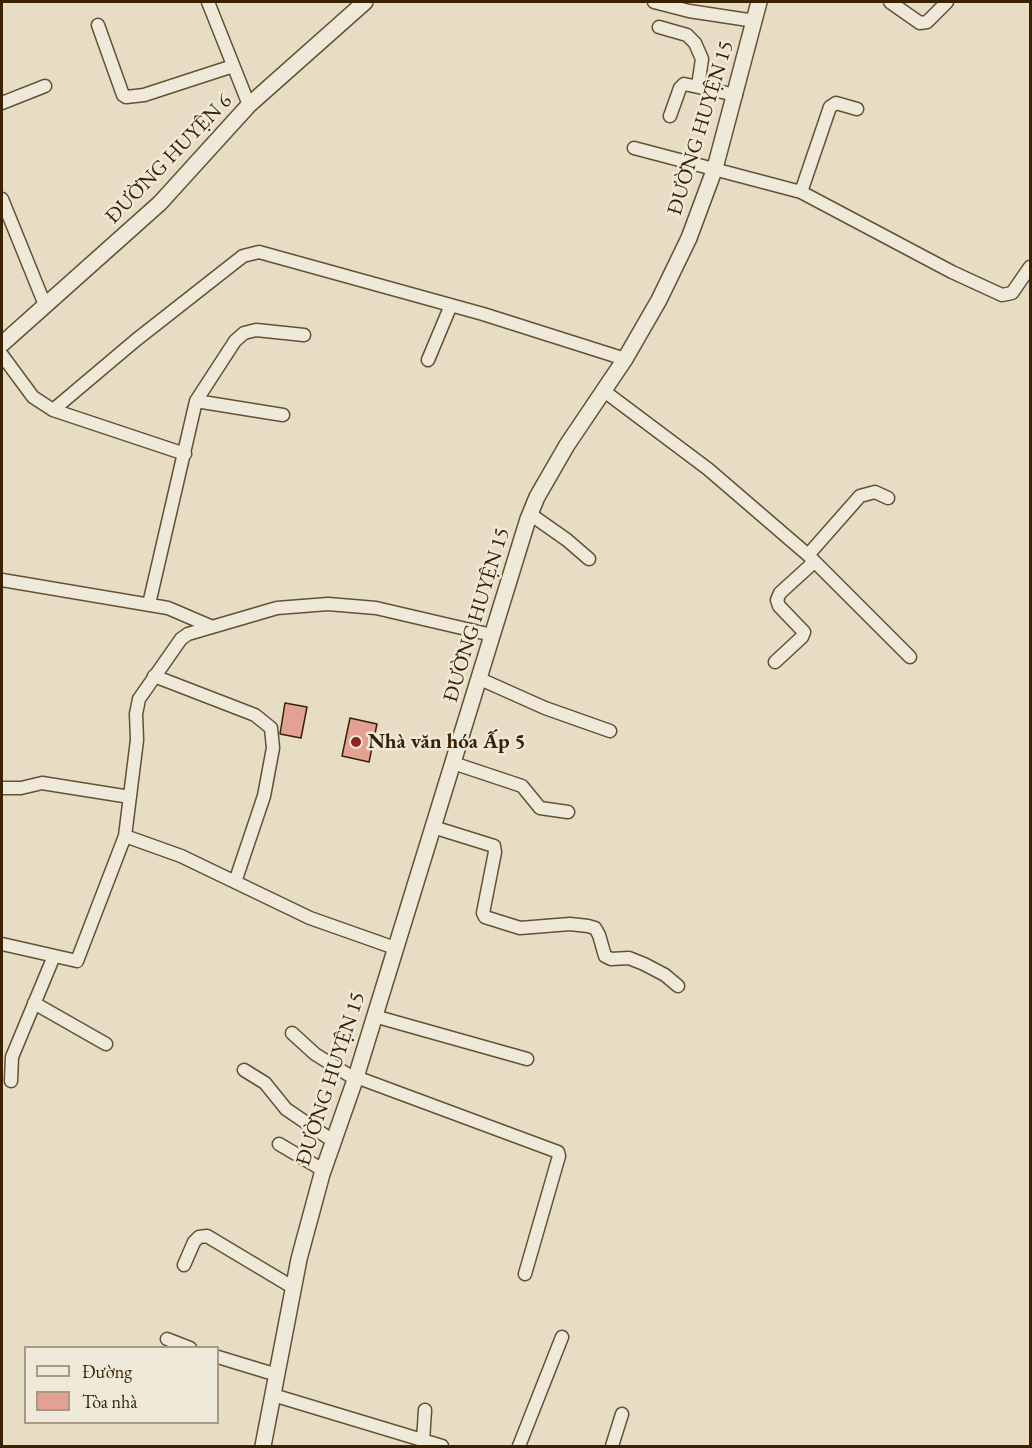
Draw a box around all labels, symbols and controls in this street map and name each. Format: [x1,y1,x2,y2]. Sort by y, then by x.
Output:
street label: ĐƯỜNG HUYỆN 15 [662,38,740,218]
street label: ĐƯỜNG HUYỆN 6 [101,89,237,229]
street label: ĐƯỜNG HUYỆN 15 [438,525,516,705]
place label: Nhà văn hóa Ấp 5 [368,729,526,755]
marker: Nhà văn hóa Ấp 5 [349,735,363,749]
street label: ĐƯỜNG HUYỆN 15 [291,989,371,1169]
legend [24,1346,219,1424]
text: Đường [82,1360,132,1383]
text: Tòa nhà [82,1390,137,1413]

